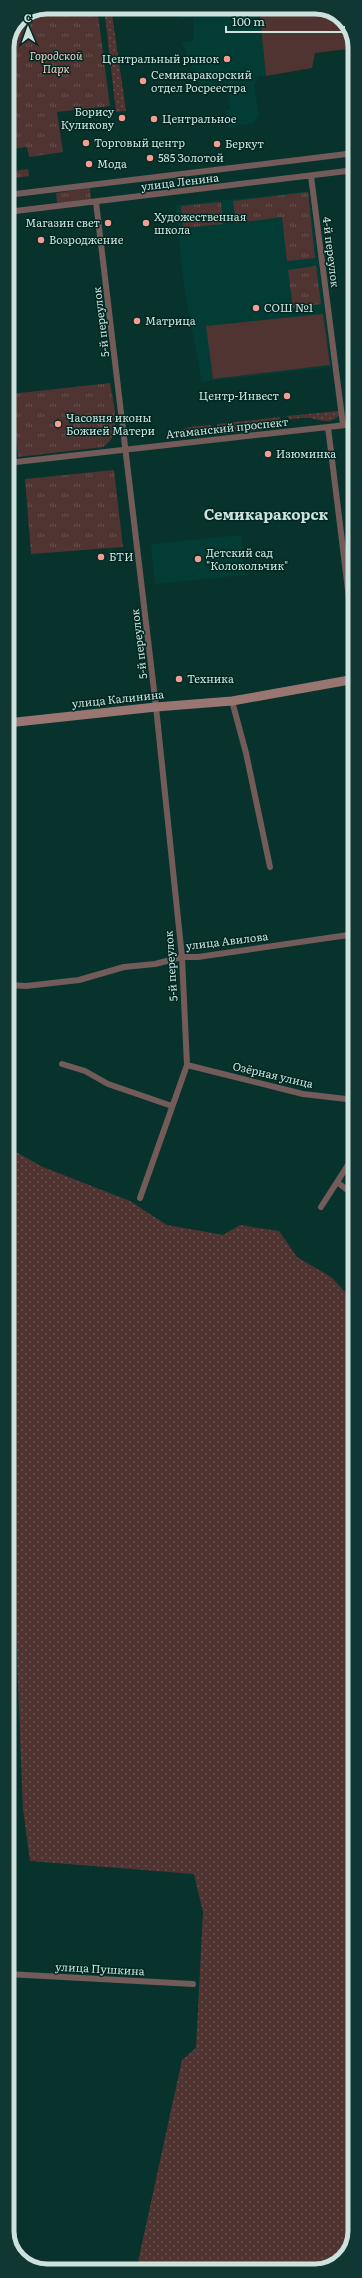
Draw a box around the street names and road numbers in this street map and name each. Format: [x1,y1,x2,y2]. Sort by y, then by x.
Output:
street label: улица Ленина [140,168,220,194]
street label: 4-й переулок [320,216,344,289]
street label: 5-й переулок [88,286,112,358]
street label: Атаманский проспект [165,413,290,441]
street label: 5-й переулок [126,608,150,680]
street label: улица Калинина [71,685,165,711]
street label: улица Авилова [185,927,269,953]
street label: 5-й переулок [160,930,180,1002]
street label: Озёрная улица [231,1057,315,1091]
street label: улица Пушкина [55,1958,145,1978]

